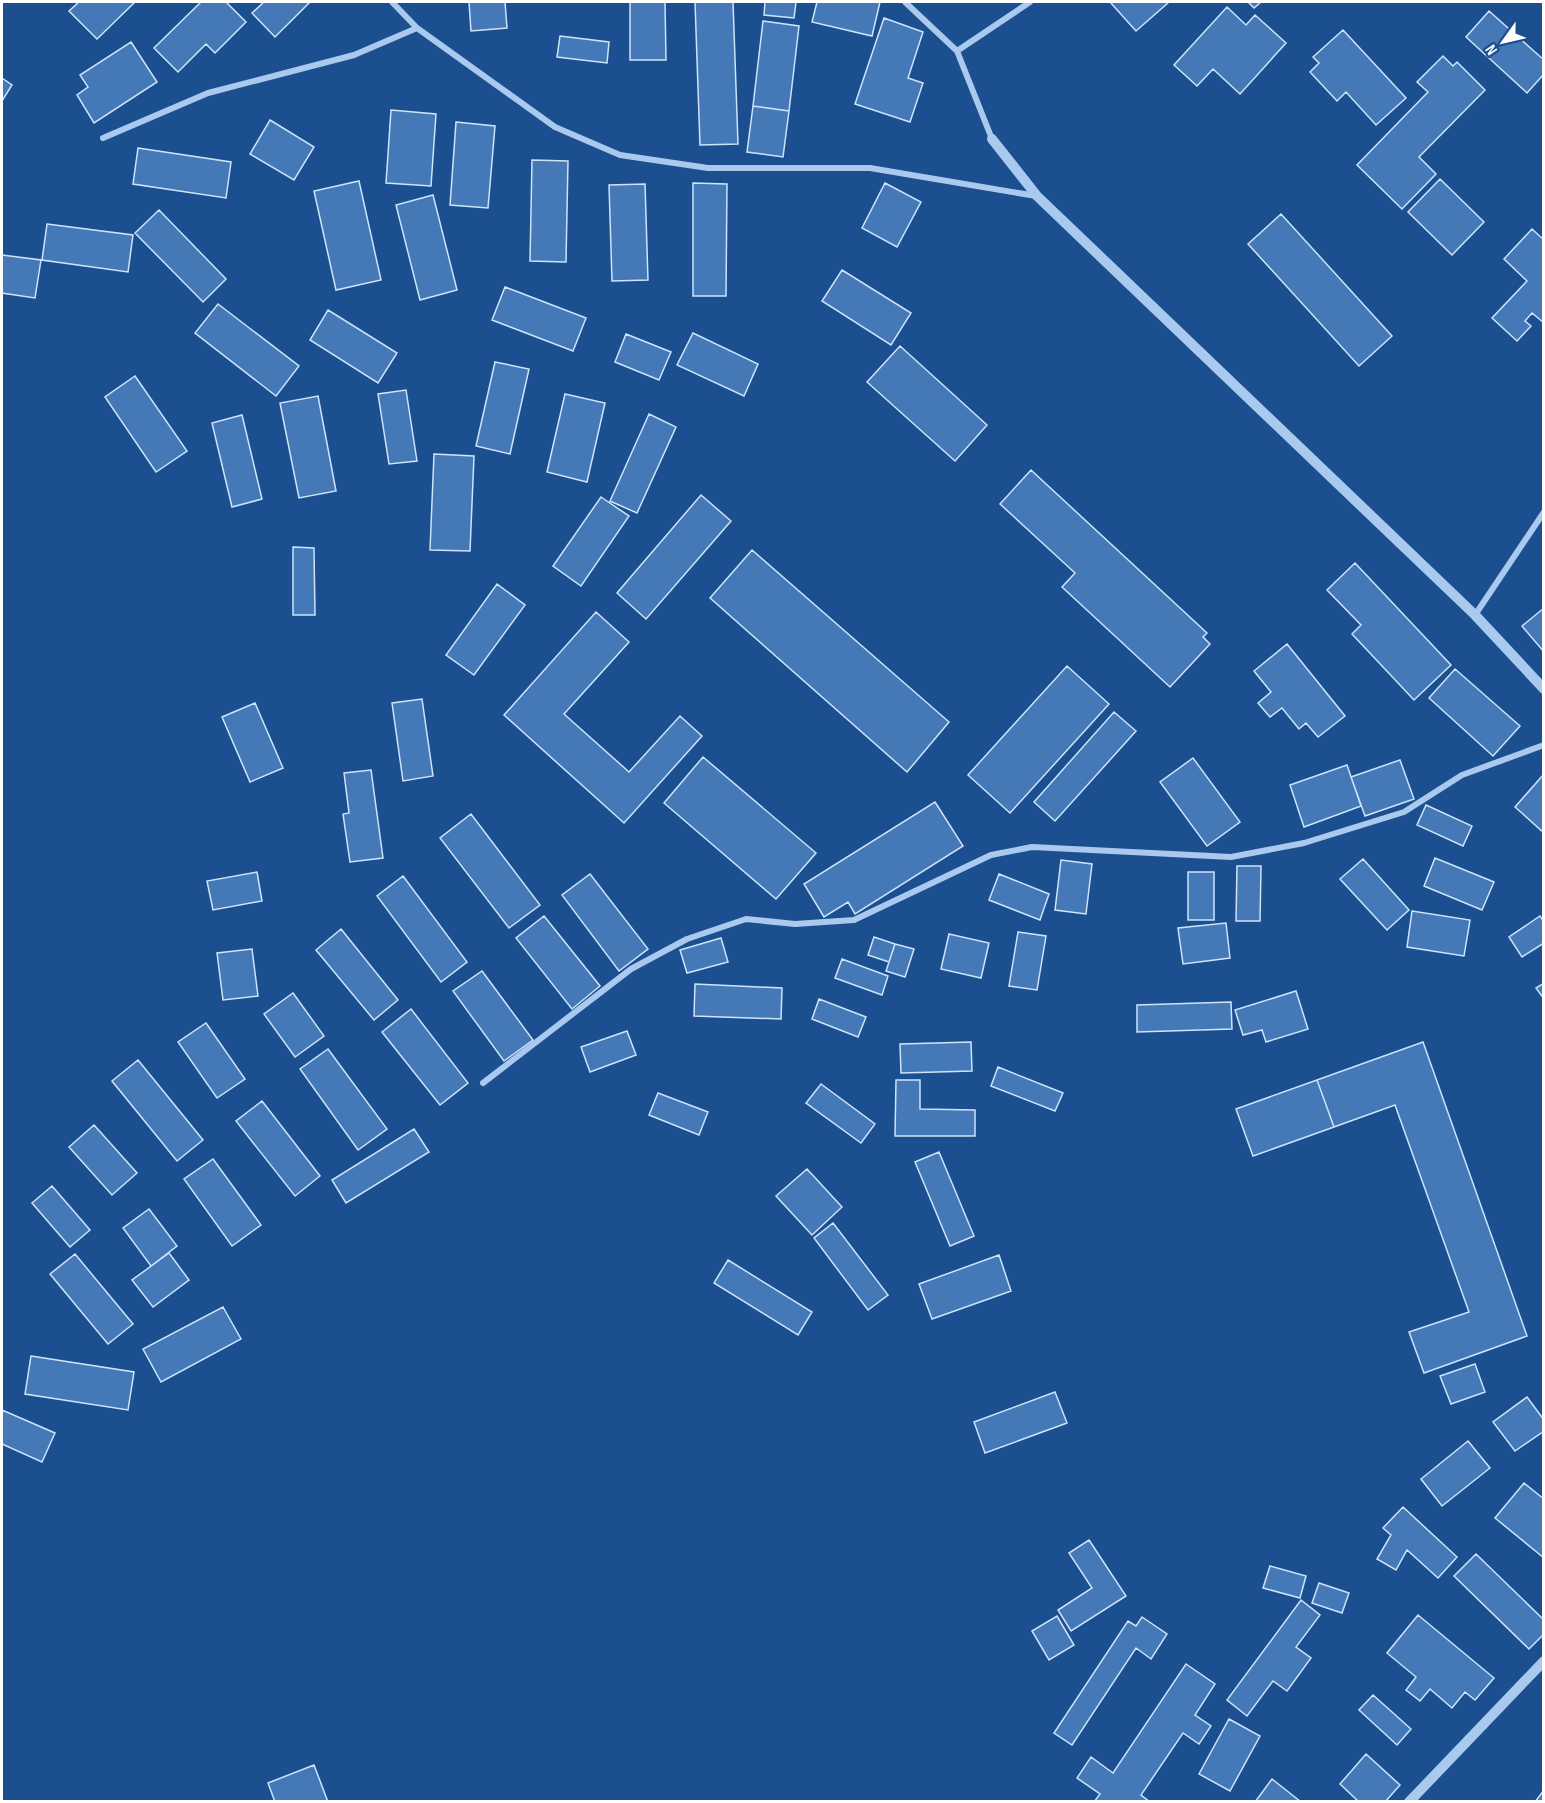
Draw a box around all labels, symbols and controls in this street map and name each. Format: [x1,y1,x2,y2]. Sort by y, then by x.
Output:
north arrow [1473,12,1533,72]
text: N [1482,41,1502,58]

